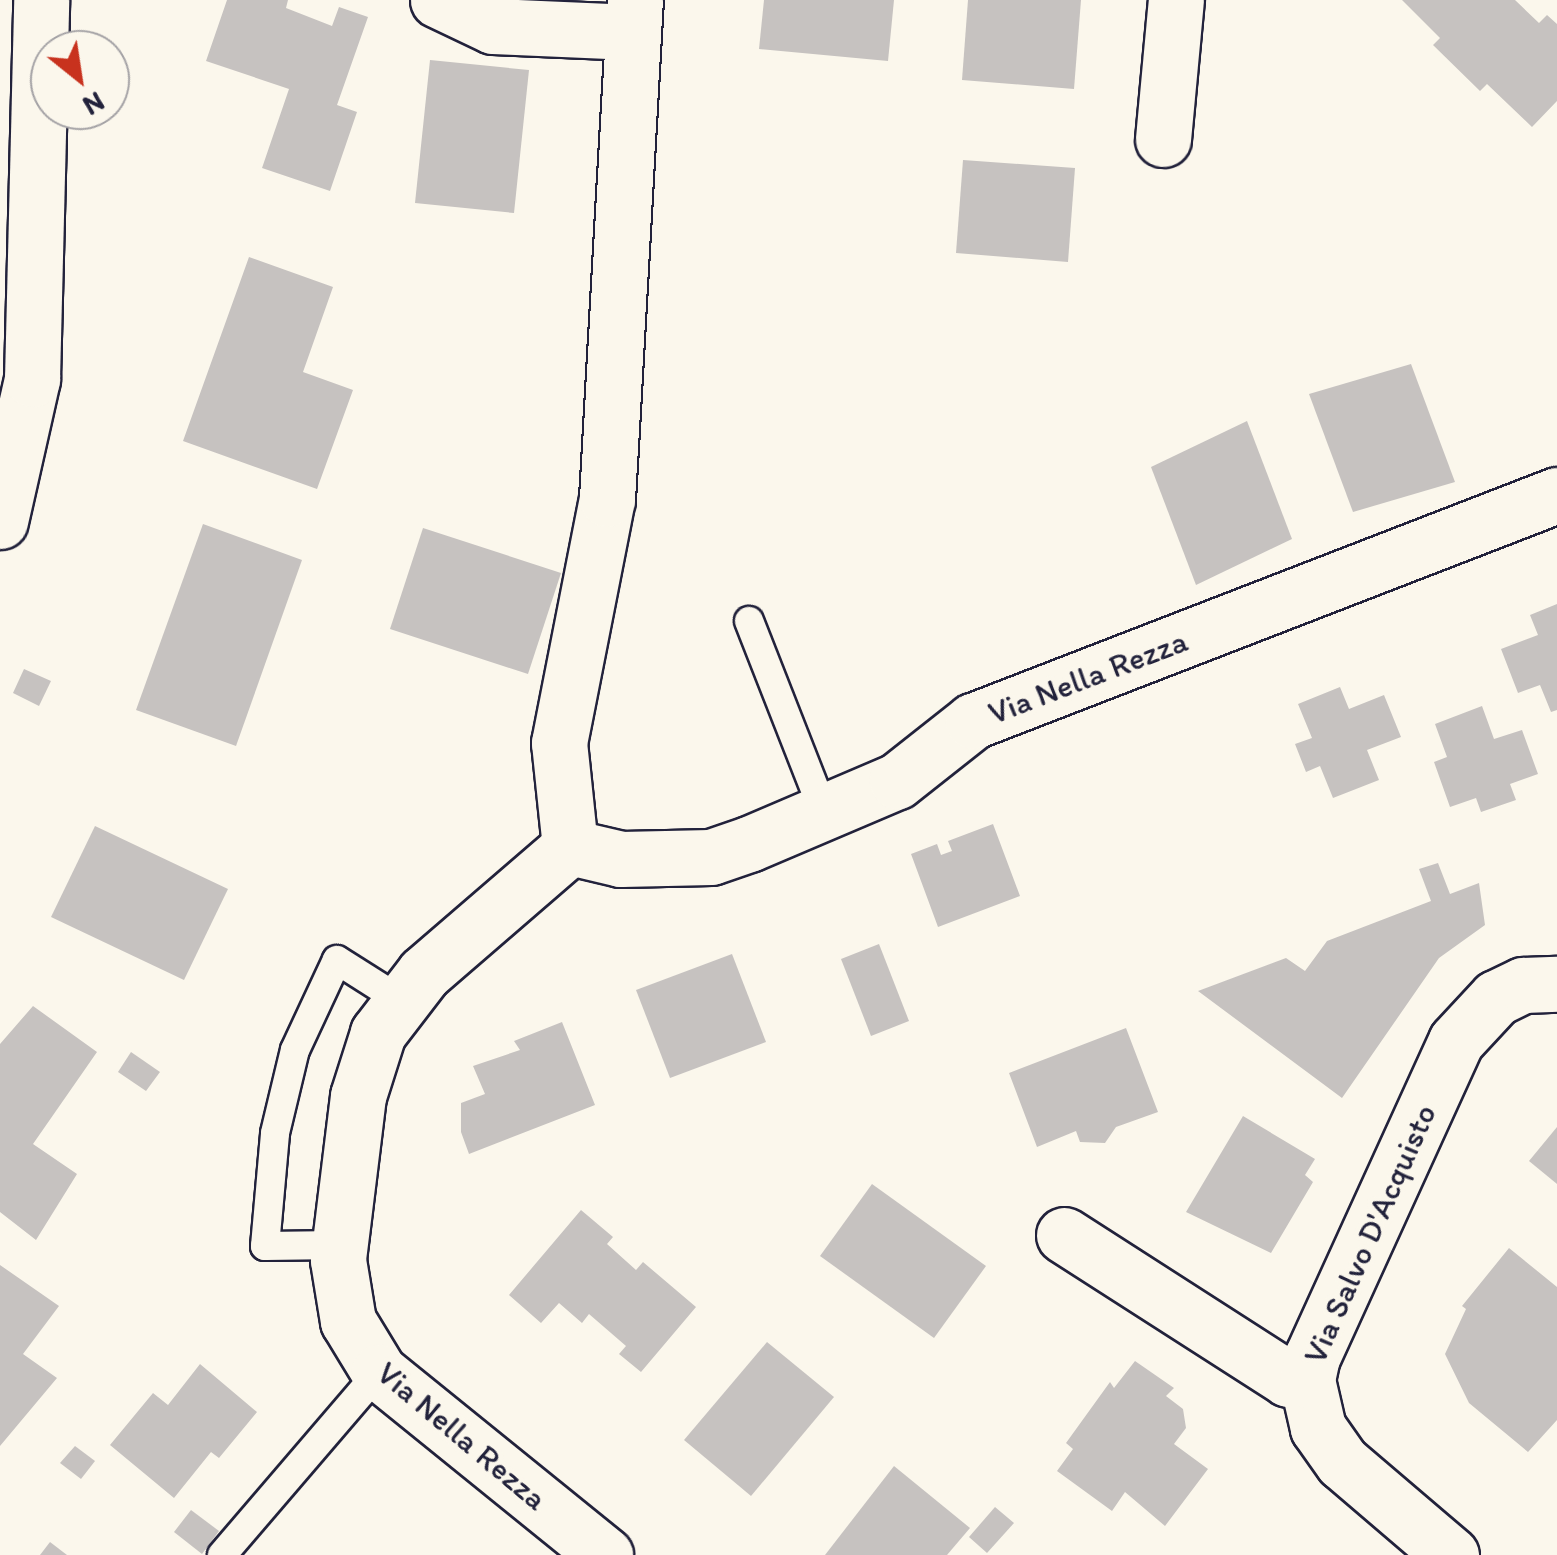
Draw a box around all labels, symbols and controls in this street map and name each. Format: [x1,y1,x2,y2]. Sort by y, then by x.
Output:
north arrow [30,30,130,130]
text: N [77,85,111,124]
street label: Via Nella Rezza [984,622,1192,732]
street label: Via Salvo D'Acquisto [1296,1098,1444,1370]
street label: Via Nella Rezza [370,1355,554,1517]

